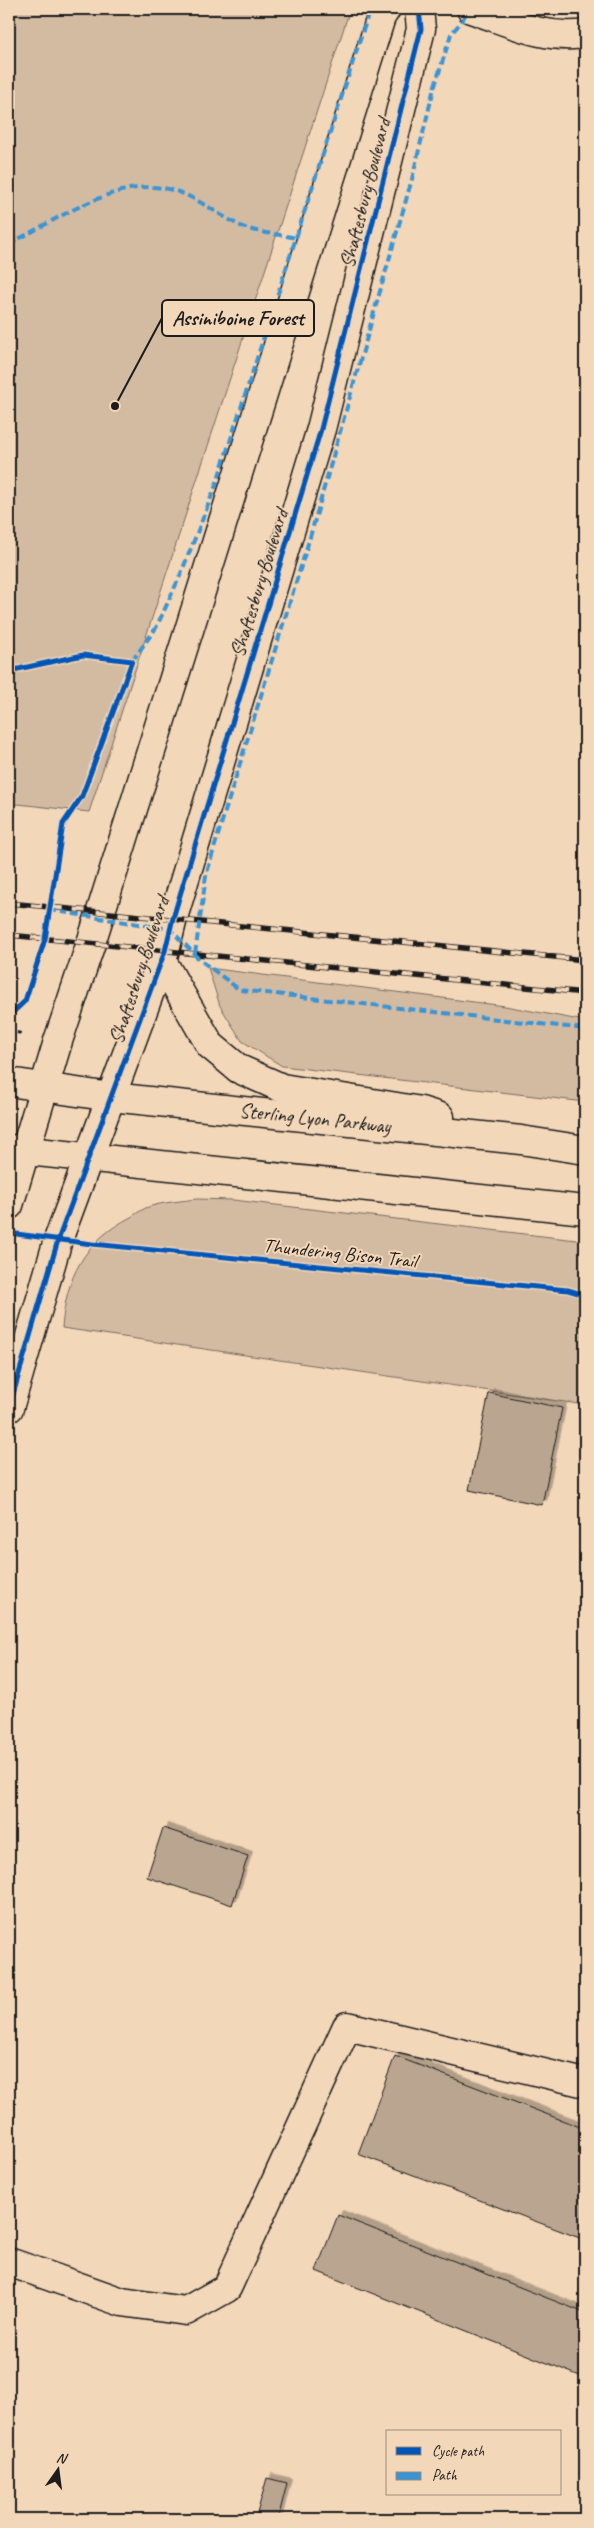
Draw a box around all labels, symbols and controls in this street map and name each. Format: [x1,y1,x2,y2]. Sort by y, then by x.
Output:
street label: Shaftesbury Boulevard [334,113,396,270]
callout: Assiniboine Forest [162,300,314,336]
text: Assiniboine Forest [172,305,307,331]
street label: Shaftesbury Boulevard [225,503,294,660]
street label: Shaftesbury Boulevard [103,890,175,1047]
street label: Sterling Lyon Parkway [238,1098,393,1138]
street label: Thundering Bison Trail [262,1233,421,1274]
legend [386,2430,562,2496]
text: Cycle path [432,2442,484,2461]
north arrow [32,2446,82,2496]
text: N [55,2449,70,2468]
text: Path [432,2466,458,2485]

